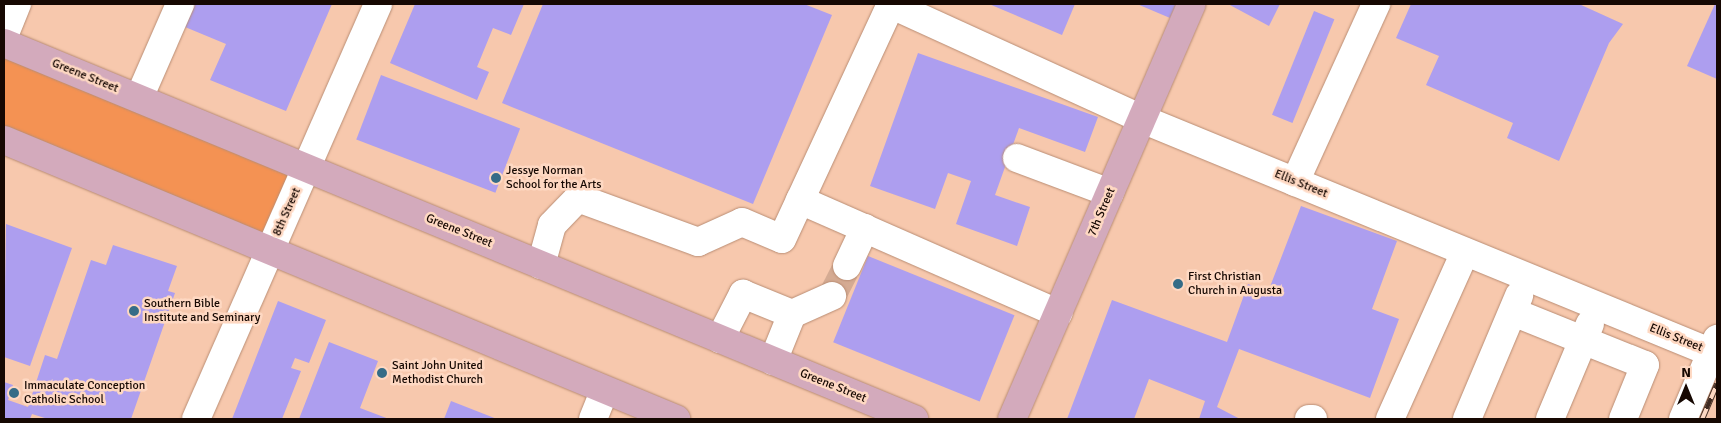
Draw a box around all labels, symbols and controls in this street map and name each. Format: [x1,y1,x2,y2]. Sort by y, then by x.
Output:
street label: Greene Street [50,56,120,96]
place label: Jessye Norman School for the Arts [506,164,602,192]
street label: Ellis Street [1272,167,1330,201]
marker: Jessye Norman School for the Arts [490,172,502,184]
street label: 8th Street [270,186,304,238]
street label: 7th Street [1085,186,1119,238]
street label: Greene Street [424,211,494,251]
place label: First Christian Church in Augusta [1188,270,1282,298]
marker: First Christian Church in Augusta [1172,278,1184,290]
place label: Southern Bible Institute and Seminary [144,297,260,325]
marker: Southern Bible Institute and Seminary [128,305,140,317]
street label: Ellis Street [1647,321,1705,355]
place label: Saint John United Methodist Church [392,359,483,387]
north arrow [1661,363,1711,413]
text: N [1681,364,1691,381]
street label: Greene Street [798,366,868,406]
marker: Saint John United Methodist Church [376,367,388,379]
place label: Immaculate Conception Catholic School [24,379,145,407]
marker: Immaculate Conception Catholic School [8,387,20,399]

